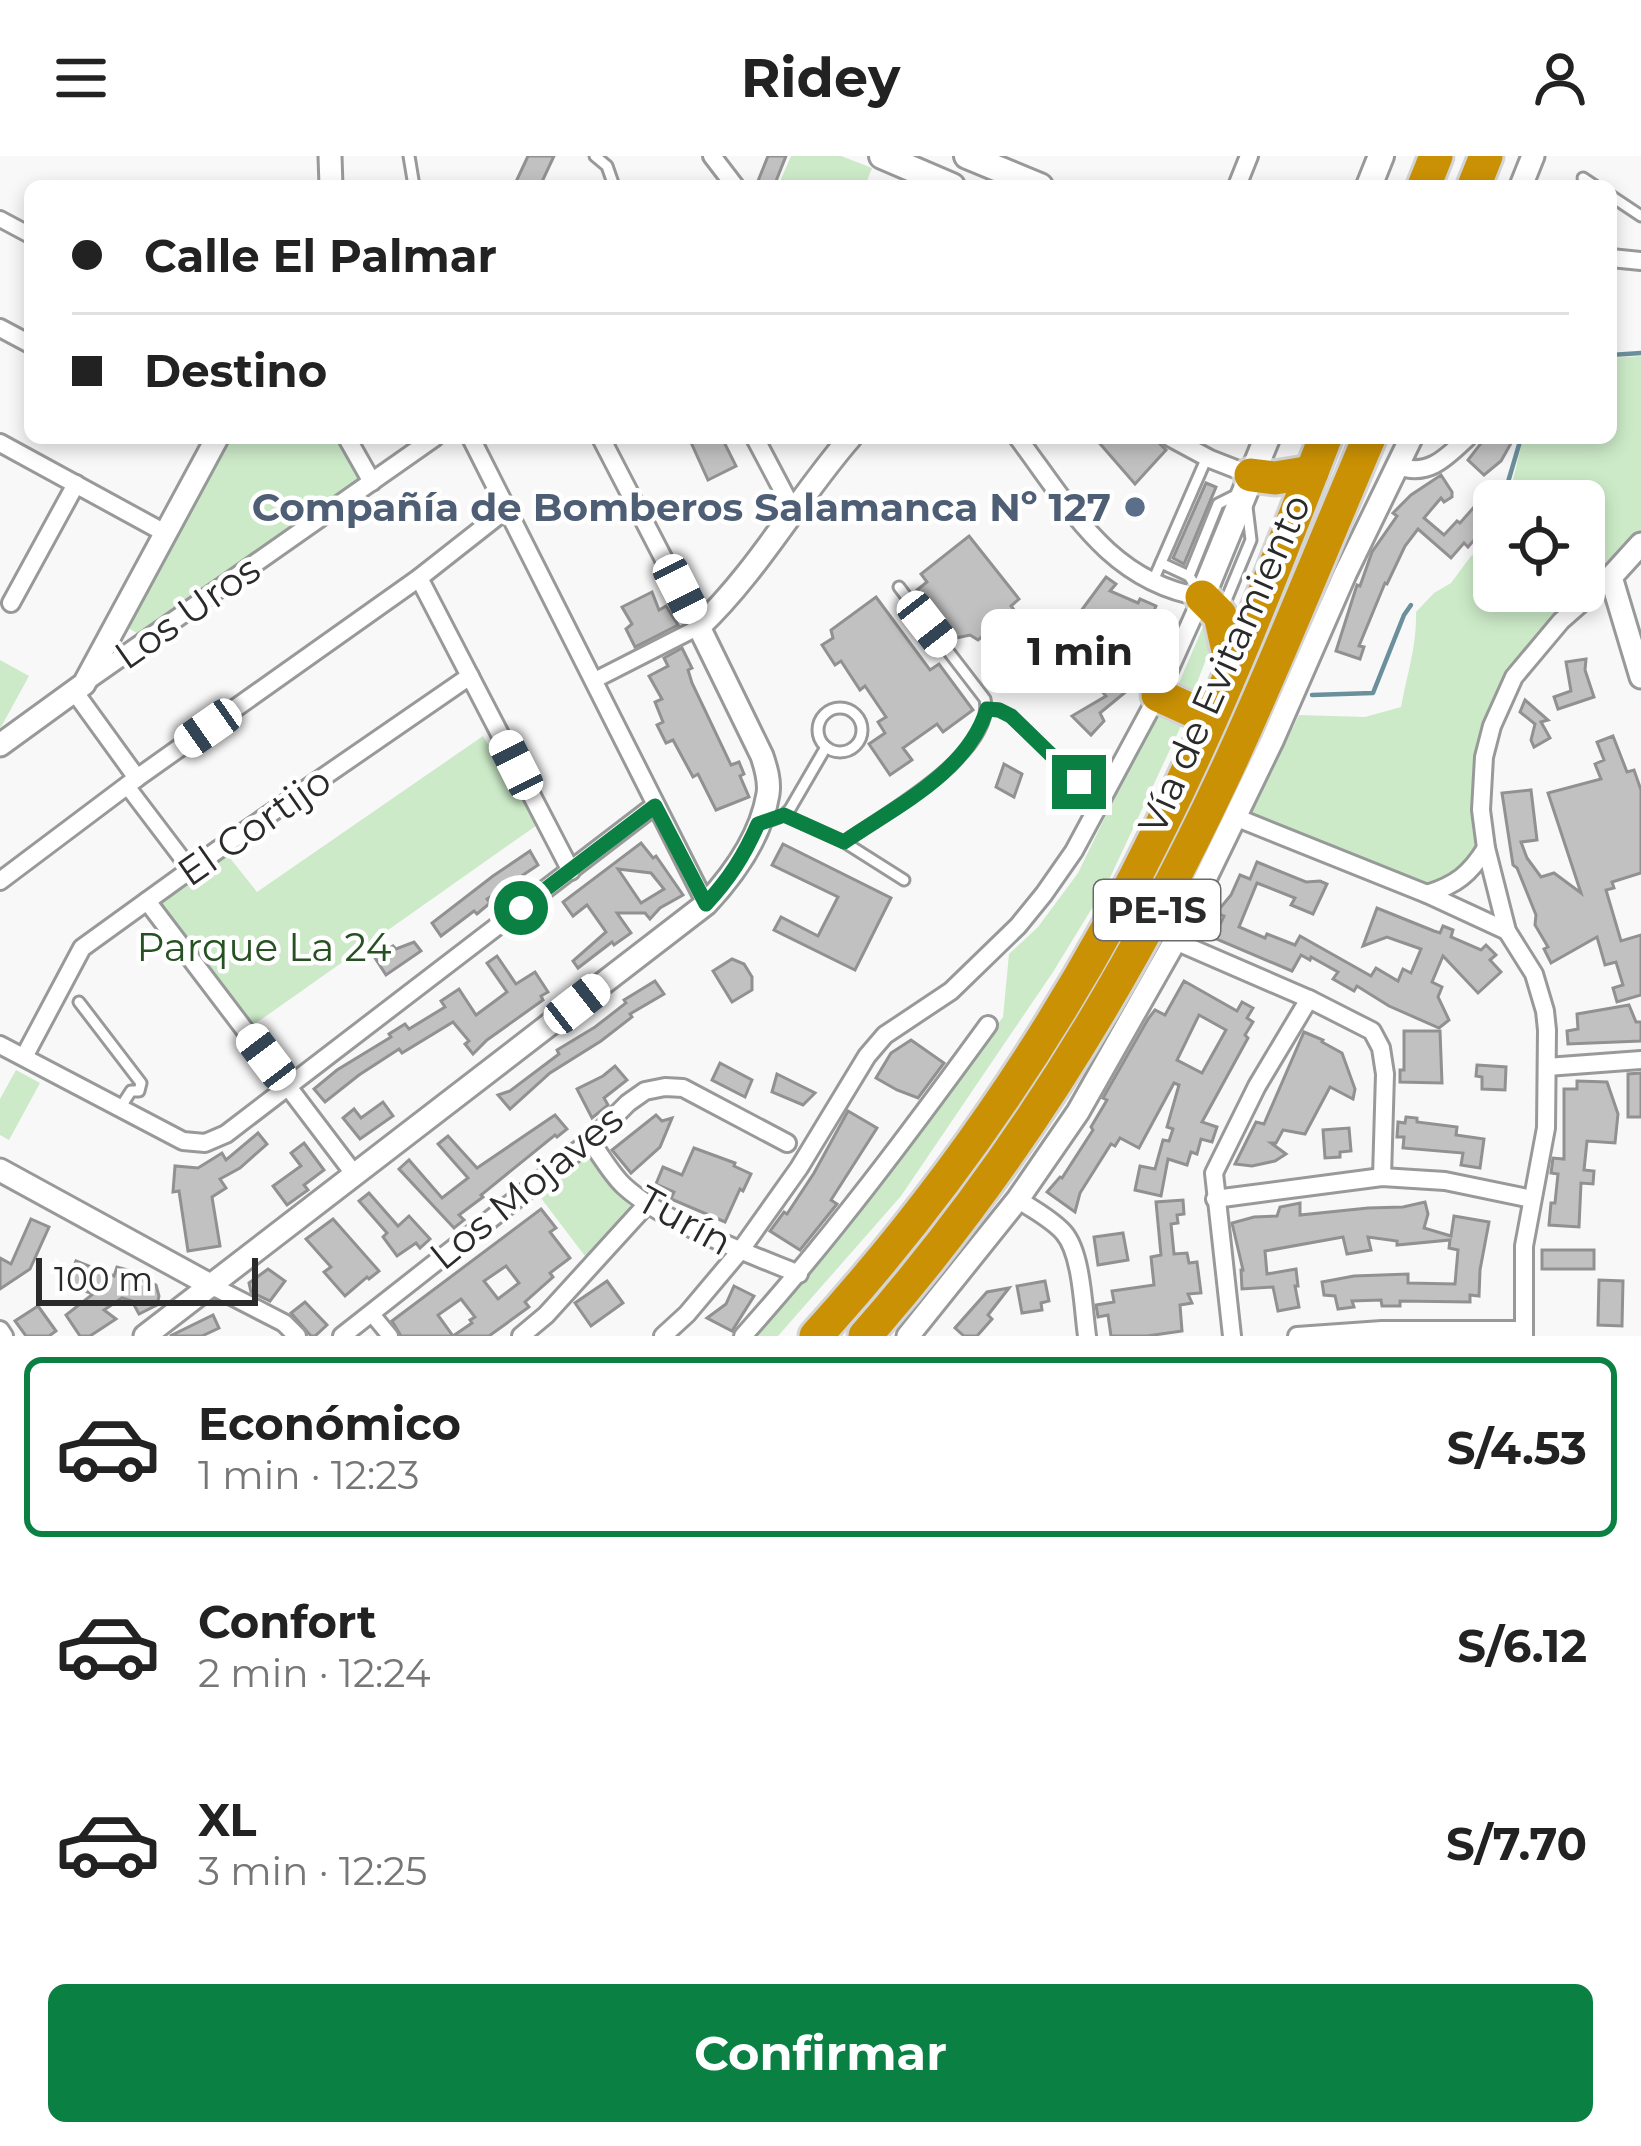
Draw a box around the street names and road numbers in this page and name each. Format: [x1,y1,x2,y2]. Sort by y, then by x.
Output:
street label: Vía de Evitamiento [1127,487,1321,841]
street label: Los Uros [105,545,269,679]
street label: El Cortijo [168,756,340,896]
road number: PE-1S [1094,880,1220,940]
street label: Los Mojaves [420,1095,632,1279]
street label: Turín [630,1175,740,1265]

